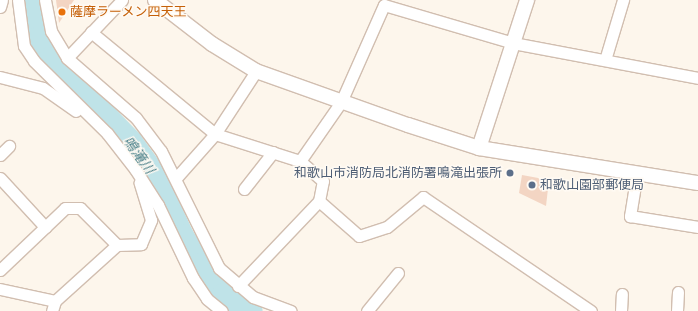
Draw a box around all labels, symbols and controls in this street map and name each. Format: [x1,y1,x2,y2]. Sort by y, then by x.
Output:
place label: 薩摩ラーメン四天王 [70,4,187,20]
marker: 薩摩ラーメン四天王 [57,7,67,17]
water label: 鳴滝川 [120,133,158,177]
place label: 和歌山市消防局北消防署鳴滝出張所 [294,165,502,181]
marker: 和歌山市消防局北消防署鳴滝出張所 [505,168,515,178]
place label: 和歌山園部郵便局 [540,177,644,193]
marker: 和歌山園部郵便局 [527,180,537,190]

